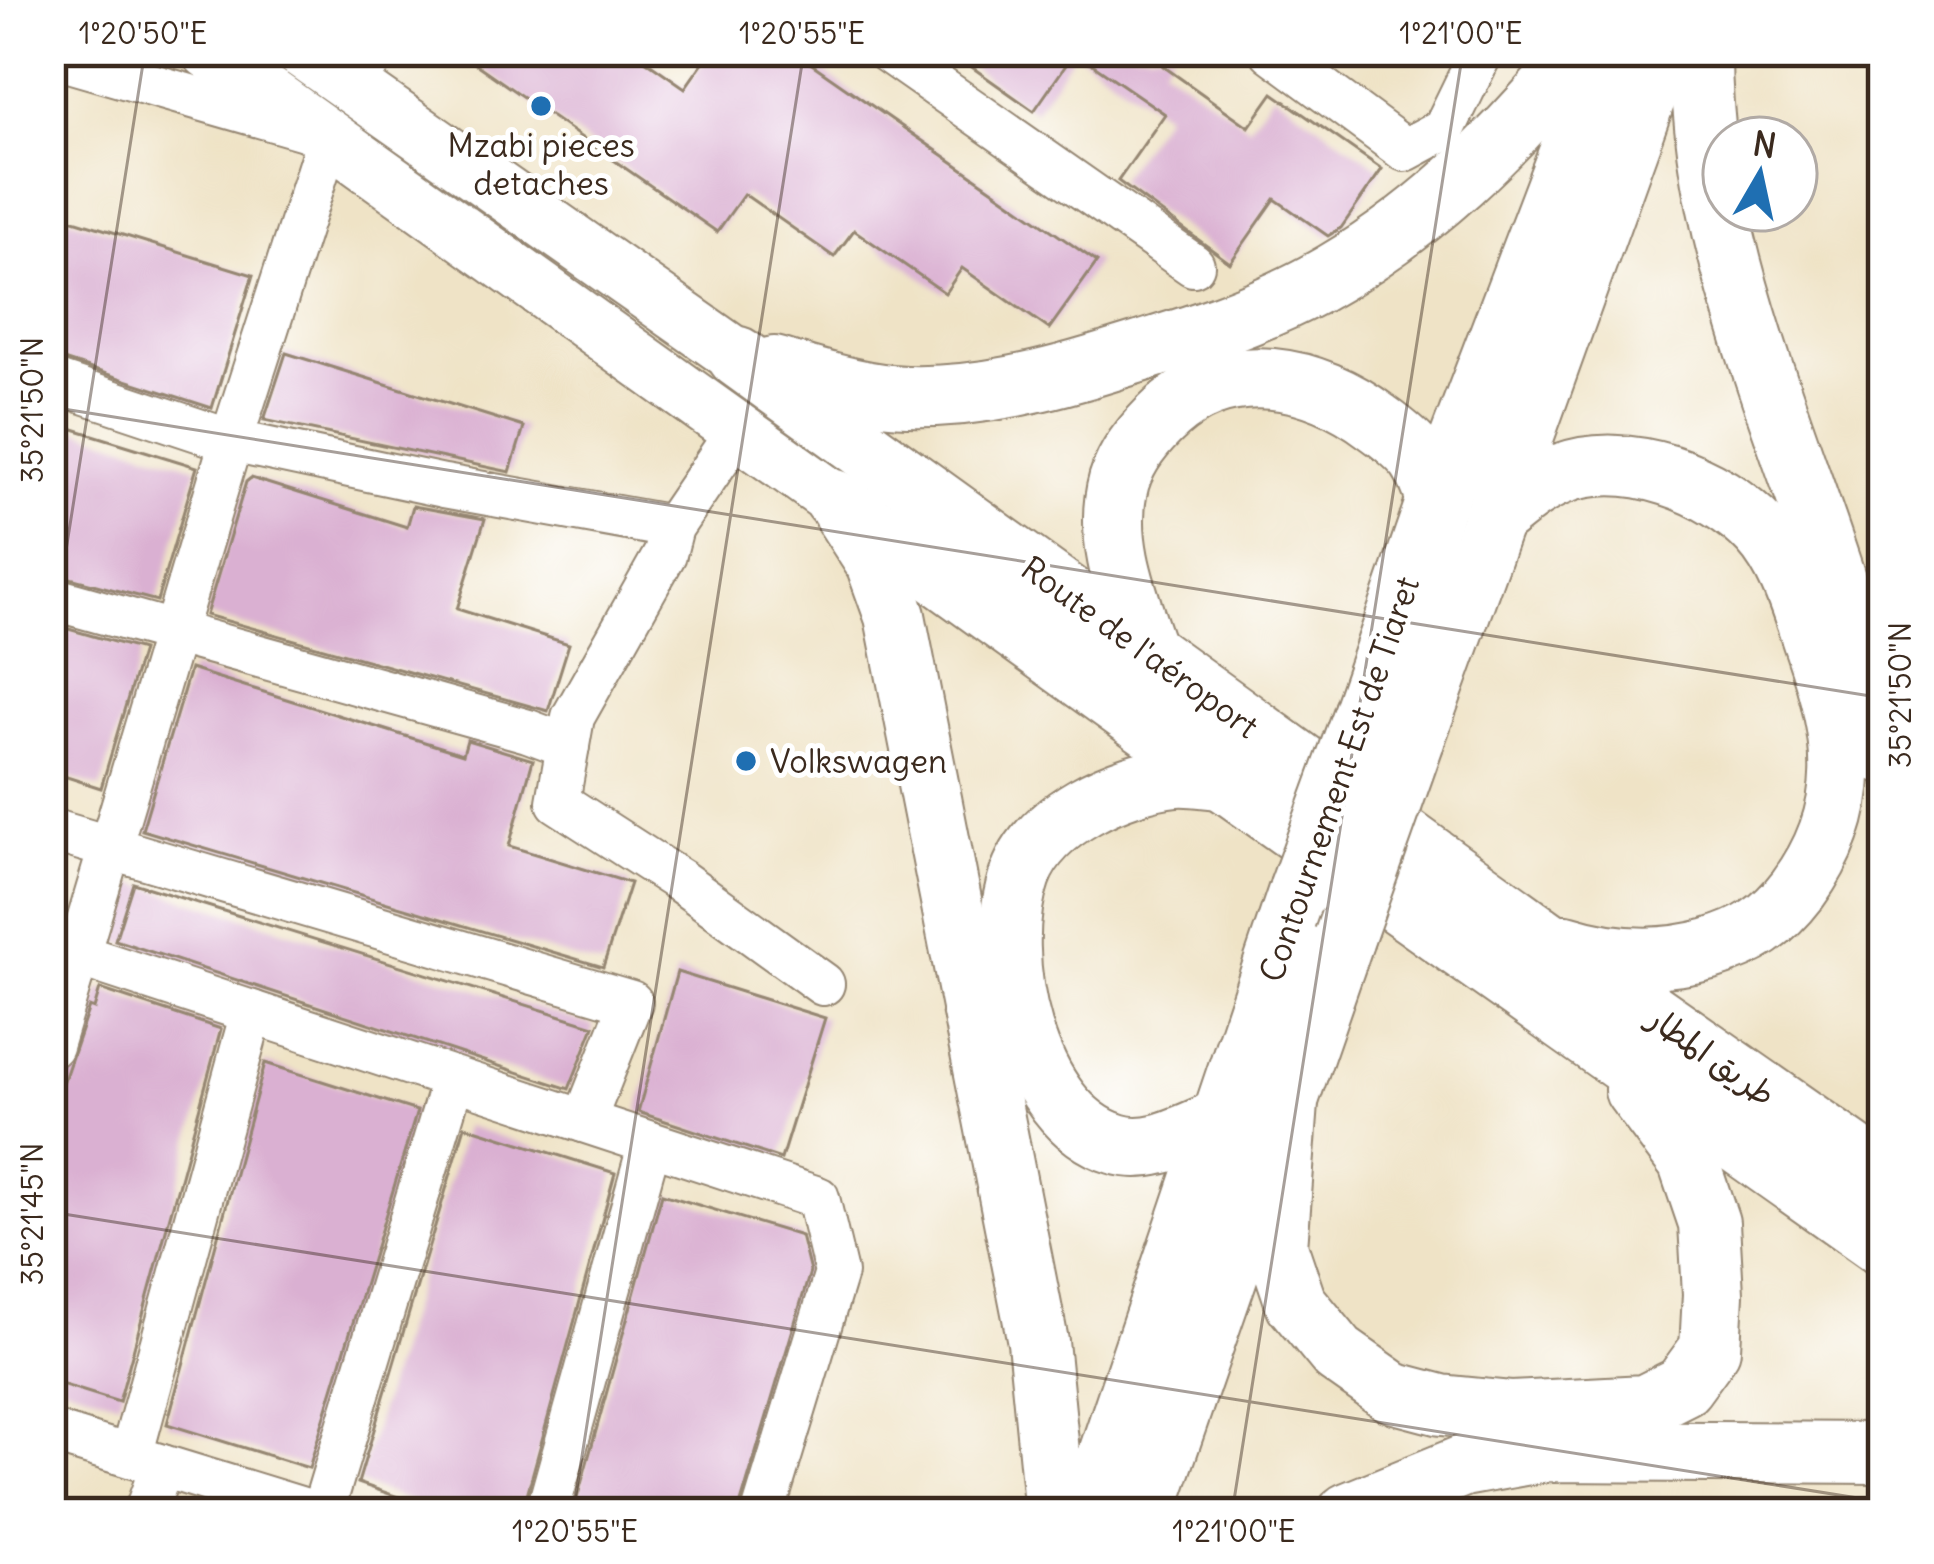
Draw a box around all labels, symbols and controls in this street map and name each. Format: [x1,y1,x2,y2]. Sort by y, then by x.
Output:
text: 1°20'50"E [79,14,207,52]
text: 1°20'55"E [739,14,865,52]
text: 1°21'00"E [1399,14,1523,52]
marker: Mzabi pieces detaches [528,93,554,119]
north arrow [1700,114,1820,234]
text: N [1750,122,1779,167]
place label: Mzabi pieces detaches [447,124,635,204]
text: 35°21'50"N [13,337,51,483]
street label: Route de l'aéroport [1013,547,1267,747]
street label: Contournement Est de Tiaret [1250,571,1428,987]
text: 35°21'50"N [1881,622,1919,768]
place label: Volkswagen [770,740,947,782]
marker: Volkswagen [733,748,759,774]
street label: طريق المطار [1638,995,1784,1115]
text: 35°21'45"N [13,1142,51,1286]
text: 1°20'55"E [512,1512,638,1550]
text: 1°21'00"E [1172,1512,1296,1550]

